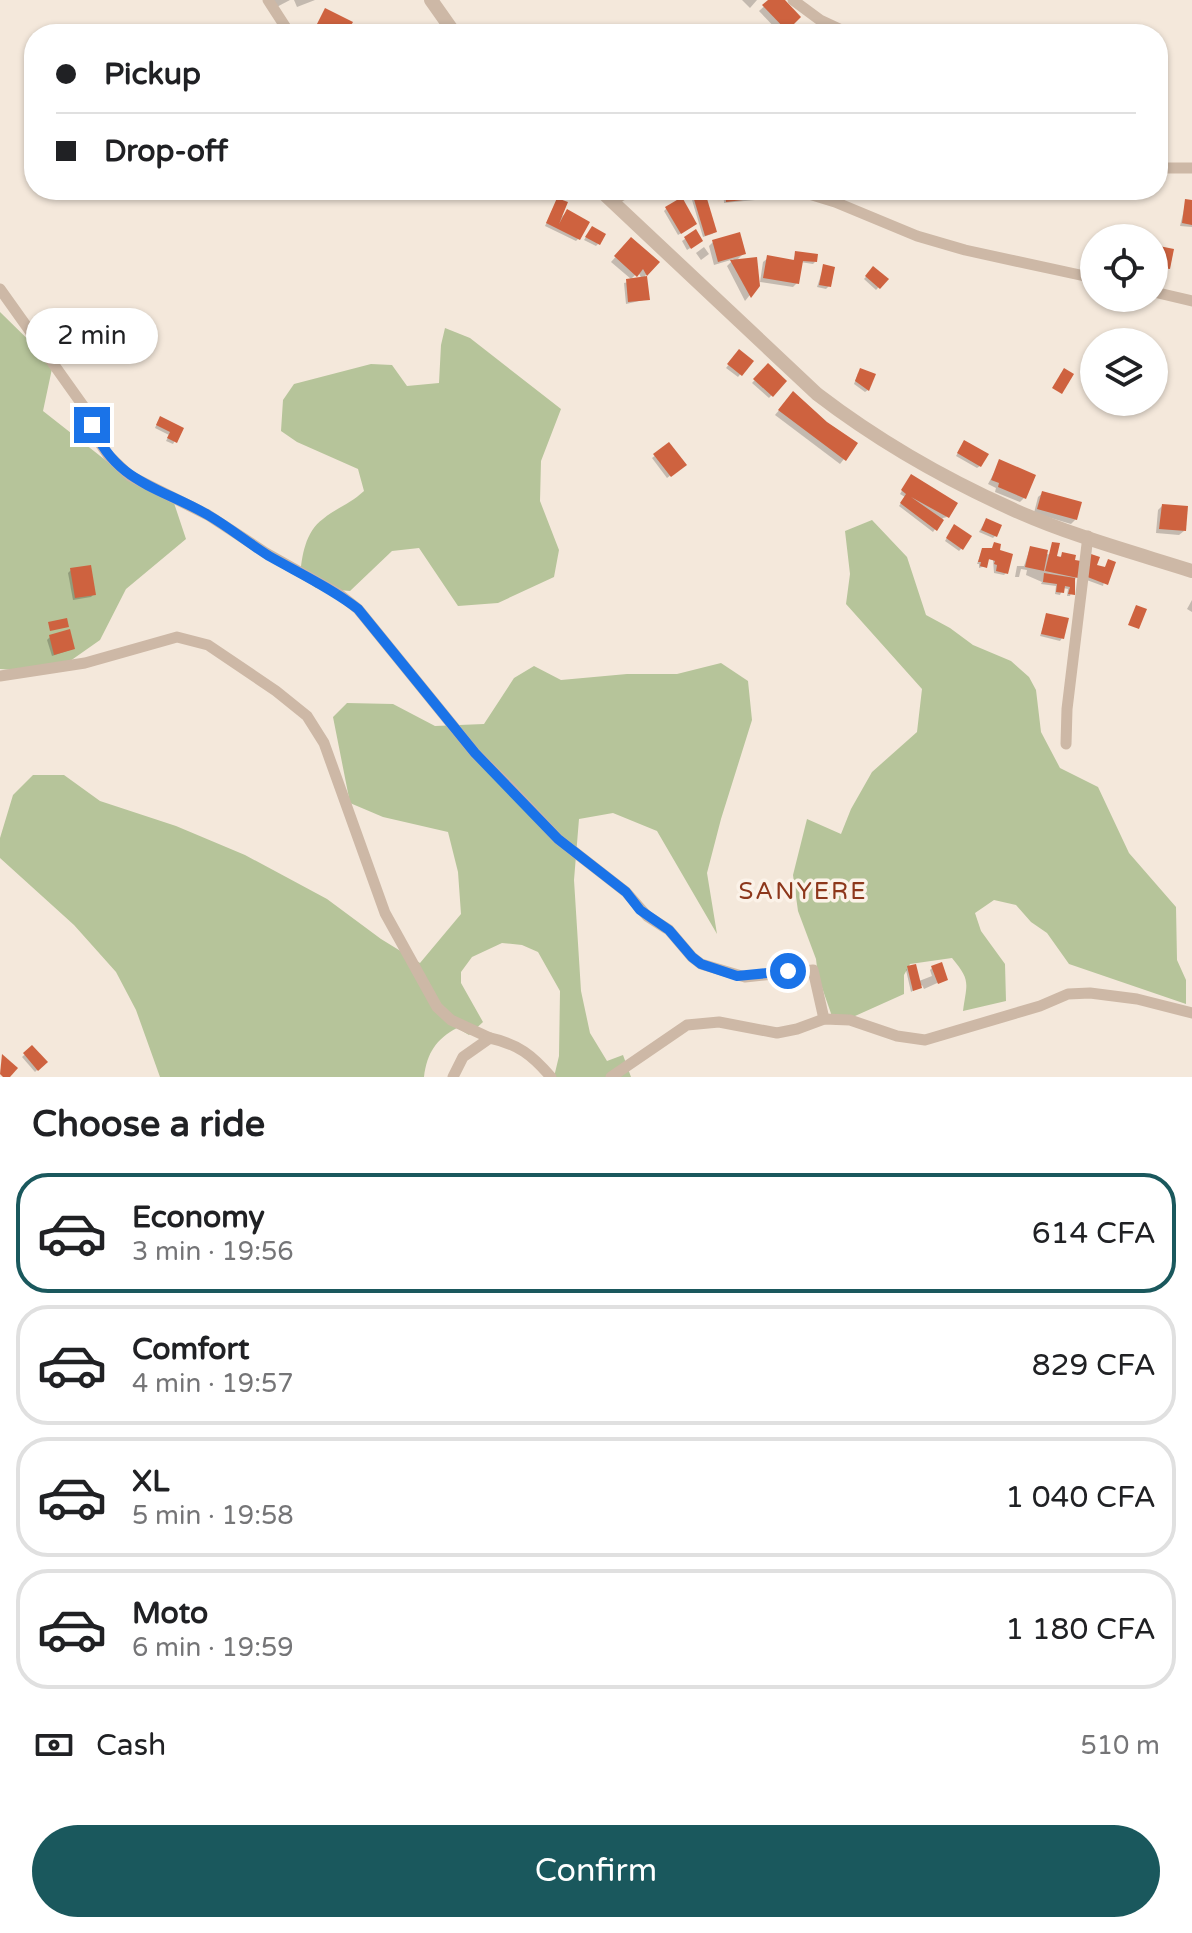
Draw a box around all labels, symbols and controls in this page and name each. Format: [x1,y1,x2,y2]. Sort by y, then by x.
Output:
text: Pickup [104,56,201,93]
text: Drop-off [104,133,228,170]
map controls [1080,224,1168,416]
button: locate [1080,224,1168,312]
callout: 2 min [26,309,158,365]
text: 2 min [57,320,127,351]
button: layers [1080,328,1168,416]
route end [74,407,110,443]
district label: SANYERE [738,877,868,906]
route start [770,953,806,989]
text: Choose a ride [32,1103,265,1146]
icon: car [36,1197,108,1269]
text: Economy [132,1199,265,1236]
text: 614 CFA [1032,1215,1156,1252]
text: 3 min · 19:56 [132,1236,294,1267]
icon: car [36,1329,108,1401]
text: Comfort [132,1331,250,1368]
text: 829 CFA [1032,1347,1156,1384]
text: 4 min · 19:57 [132,1368,294,1399]
icon: car [36,1461,108,1533]
text: XL [132,1463,169,1500]
text: 1 040 CFA [1005,1479,1156,1516]
text: 5 min · 19:58 [132,1500,294,1531]
icon: car [36,1593,108,1665]
text: Moto [132,1595,208,1632]
text: 1 180 CFA [1005,1611,1156,1648]
text: 6 min · 19:59 [132,1632,294,1663]
icon: cash [32,1723,76,1767]
text: Cash [96,1727,166,1764]
text: 510 m [1080,1730,1160,1761]
button: Confirm [32,1825,1160,1917]

